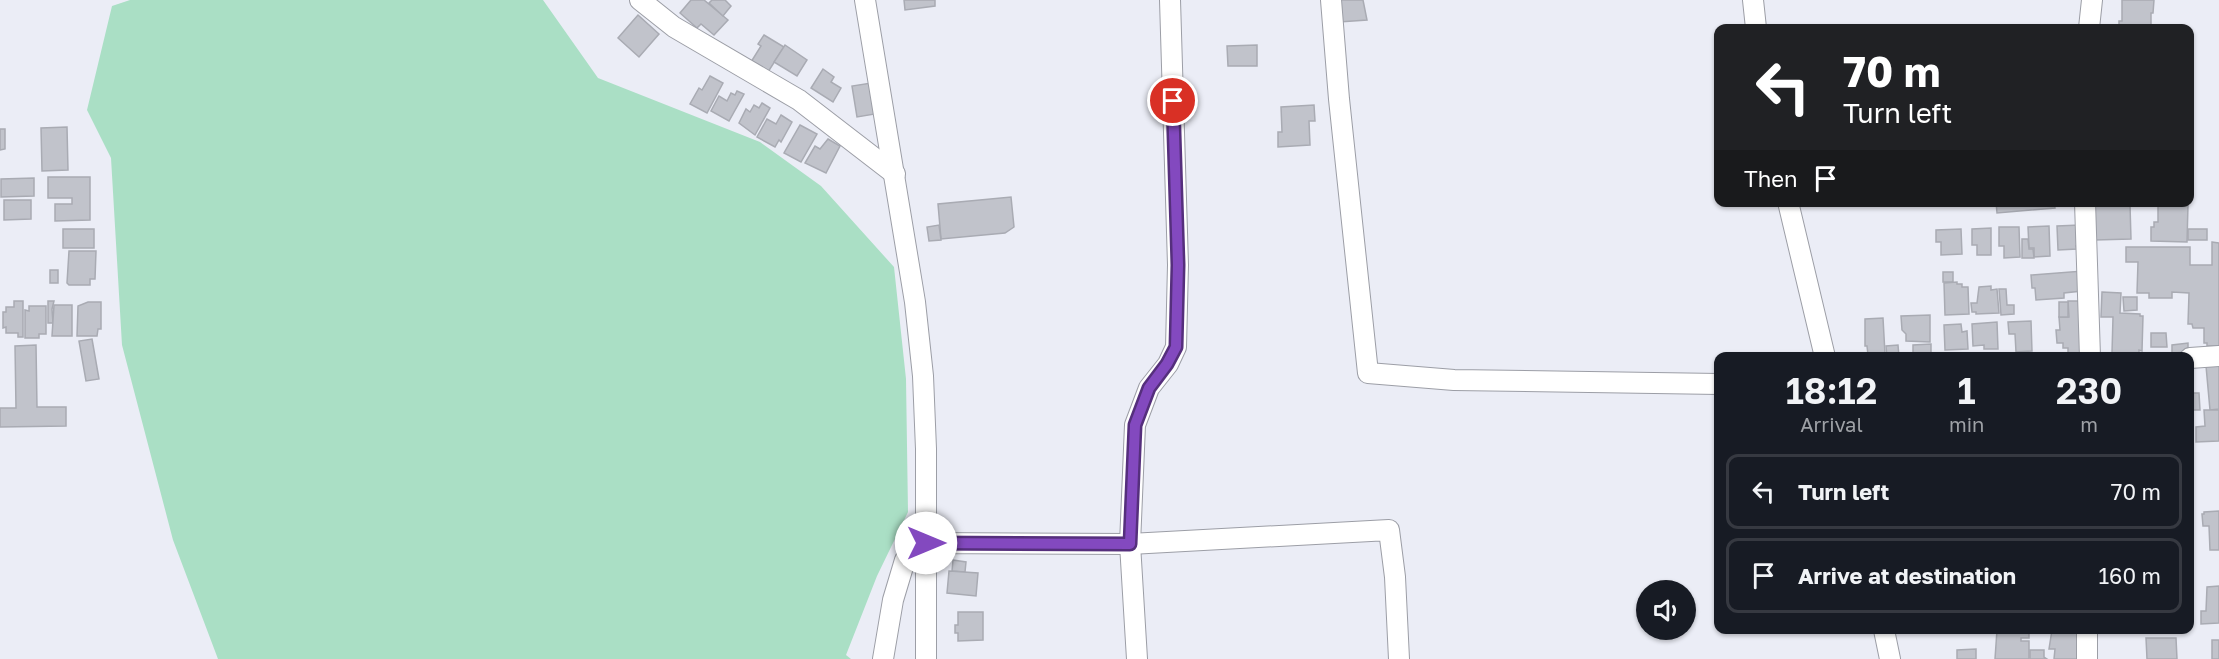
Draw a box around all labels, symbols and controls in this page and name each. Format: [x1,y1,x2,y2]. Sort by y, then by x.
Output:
text: 70 m [1843,46,1940,96]
icon: left [1744,48,1822,126]
pin [1147,75,1198,126]
icon: arrive [1156,84,1189,117]
text: Turn left [1843,97,1952,129]
icon: arrive [1809,162,1842,195]
text: Then [1744,165,1797,192]
text: 18:12 [1786,369,1877,412]
text: 1 [1958,369,1976,412]
text: 230 [2056,369,2122,412]
text: Arrival [1800,412,1863,436]
text: min [1949,412,1984,436]
text: m [2080,412,2098,436]
icon: left [1747,475,1780,508]
text: Turn left [1798,478,1889,505]
text: 70 m [2111,478,2161,505]
position arrow [894,511,958,575]
icon: arrive [1747,559,1780,592]
text: Arrive at destination [1798,562,2016,589]
text: 160 m [2098,562,2161,589]
map controls [1636,580,1696,640]
button: sound [1636,580,1696,640]

